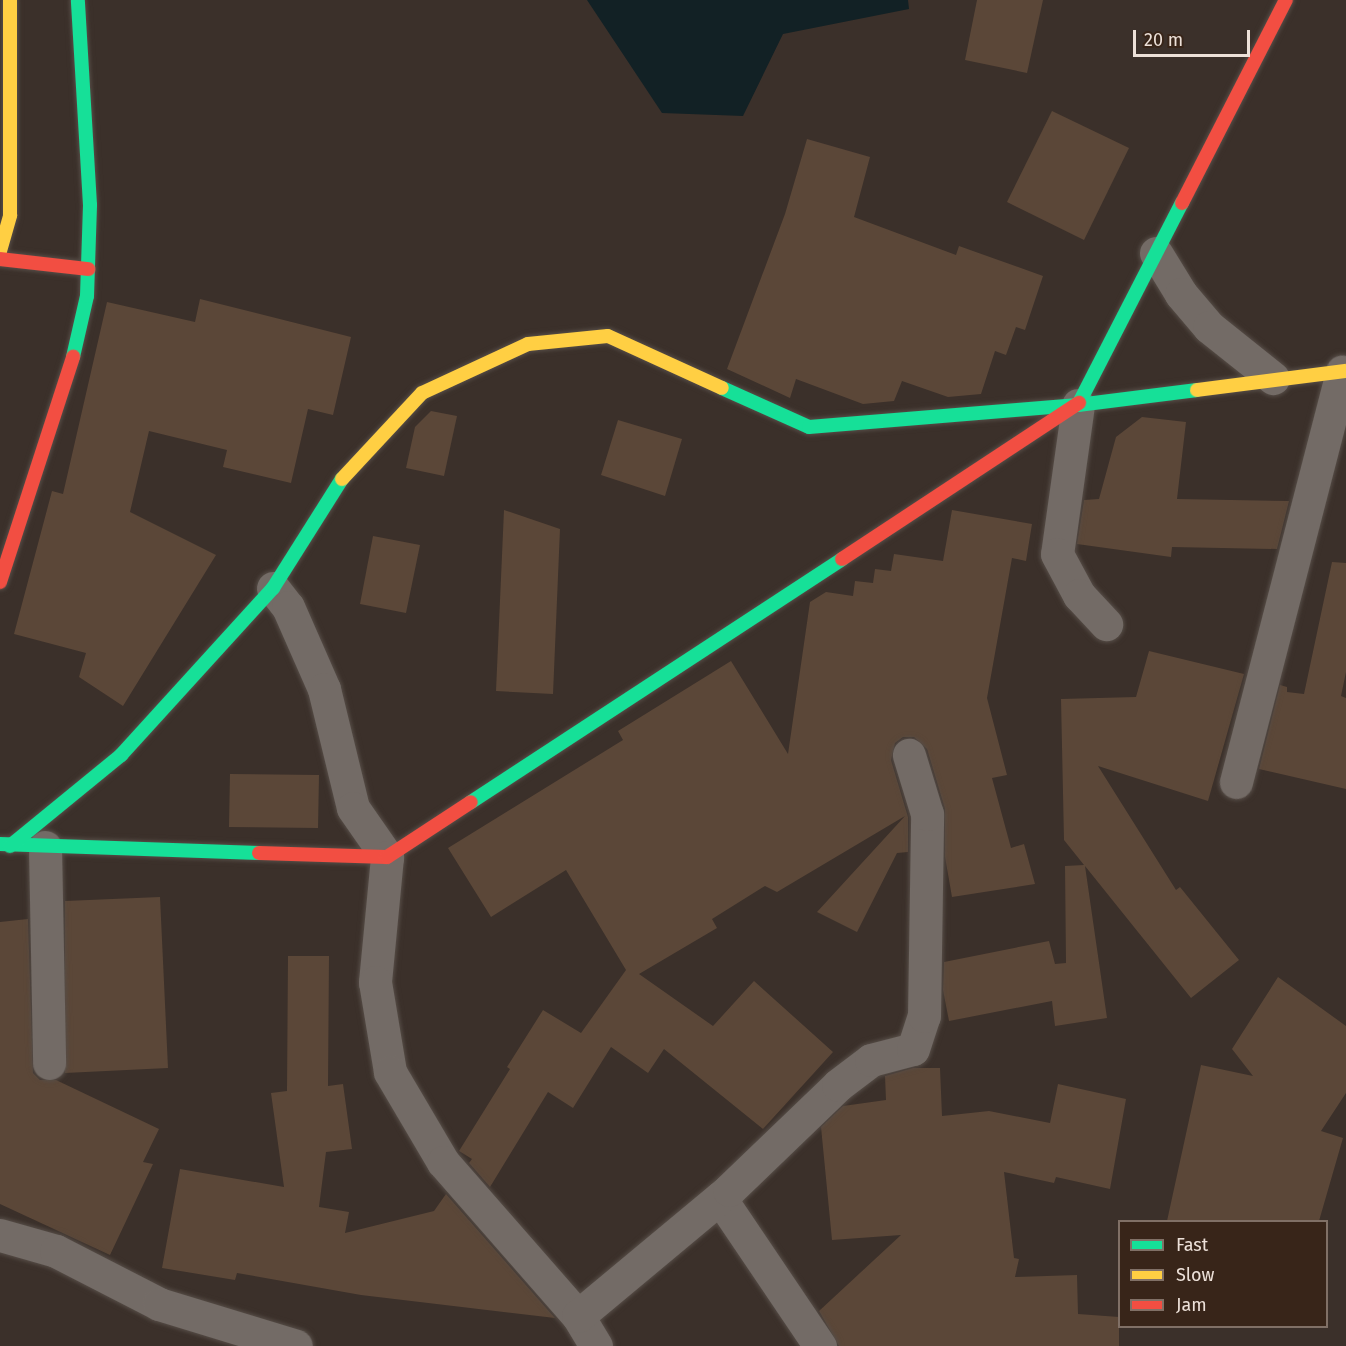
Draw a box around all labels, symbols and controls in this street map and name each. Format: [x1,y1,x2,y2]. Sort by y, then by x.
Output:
scale bar [1136,18,1253,56]
text: 20 m [1144,29,1183,51]
legend [1118,1220,1328,1328]
text: Fast [1176,1234,1208,1256]
text: Slow [1176,1264,1214,1286]
text: Jam [1176,1294,1207,1316]

